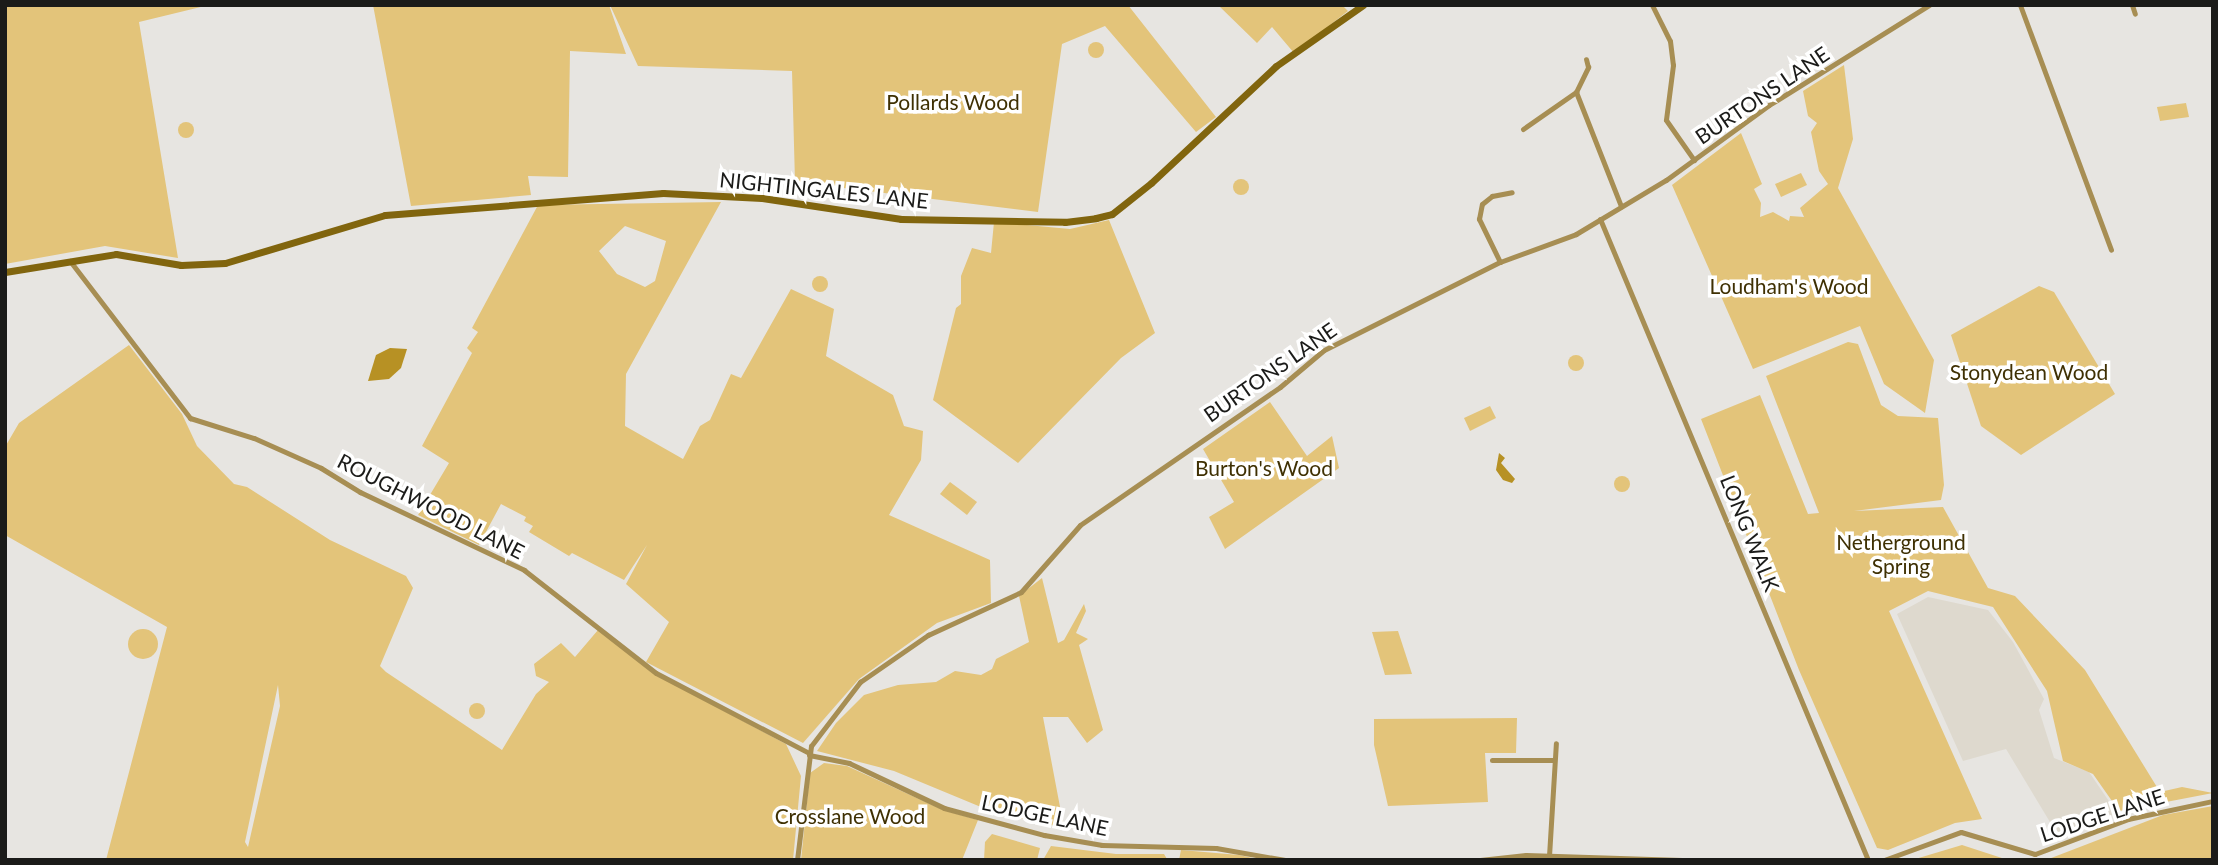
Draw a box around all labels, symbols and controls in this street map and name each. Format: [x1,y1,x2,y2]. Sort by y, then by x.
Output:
street label: BURTONS LANE [1690,41,1834,149]
park label: Pollards Wood [886,89,1020,115]
street label: NIGHTINGALES LANE [718,167,930,213]
park label: Loudham's Wood [1709,273,1869,299]
street label: BURTONS LANE [1199,317,1341,427]
park label: Stonydean Wood [1950,359,2108,385]
street label: ROUGHWOOD LANE [333,448,529,564]
park label: Burton's Wood [1195,455,1333,481]
street label: LONG WALK [1715,471,1785,595]
park label: Netherground Spring [1836,529,1966,579]
street label: LODGE LANE [2037,783,2167,847]
street label: LODGE LANE [979,789,1111,841]
park label: Crosslane Wood [775,803,925,829]

